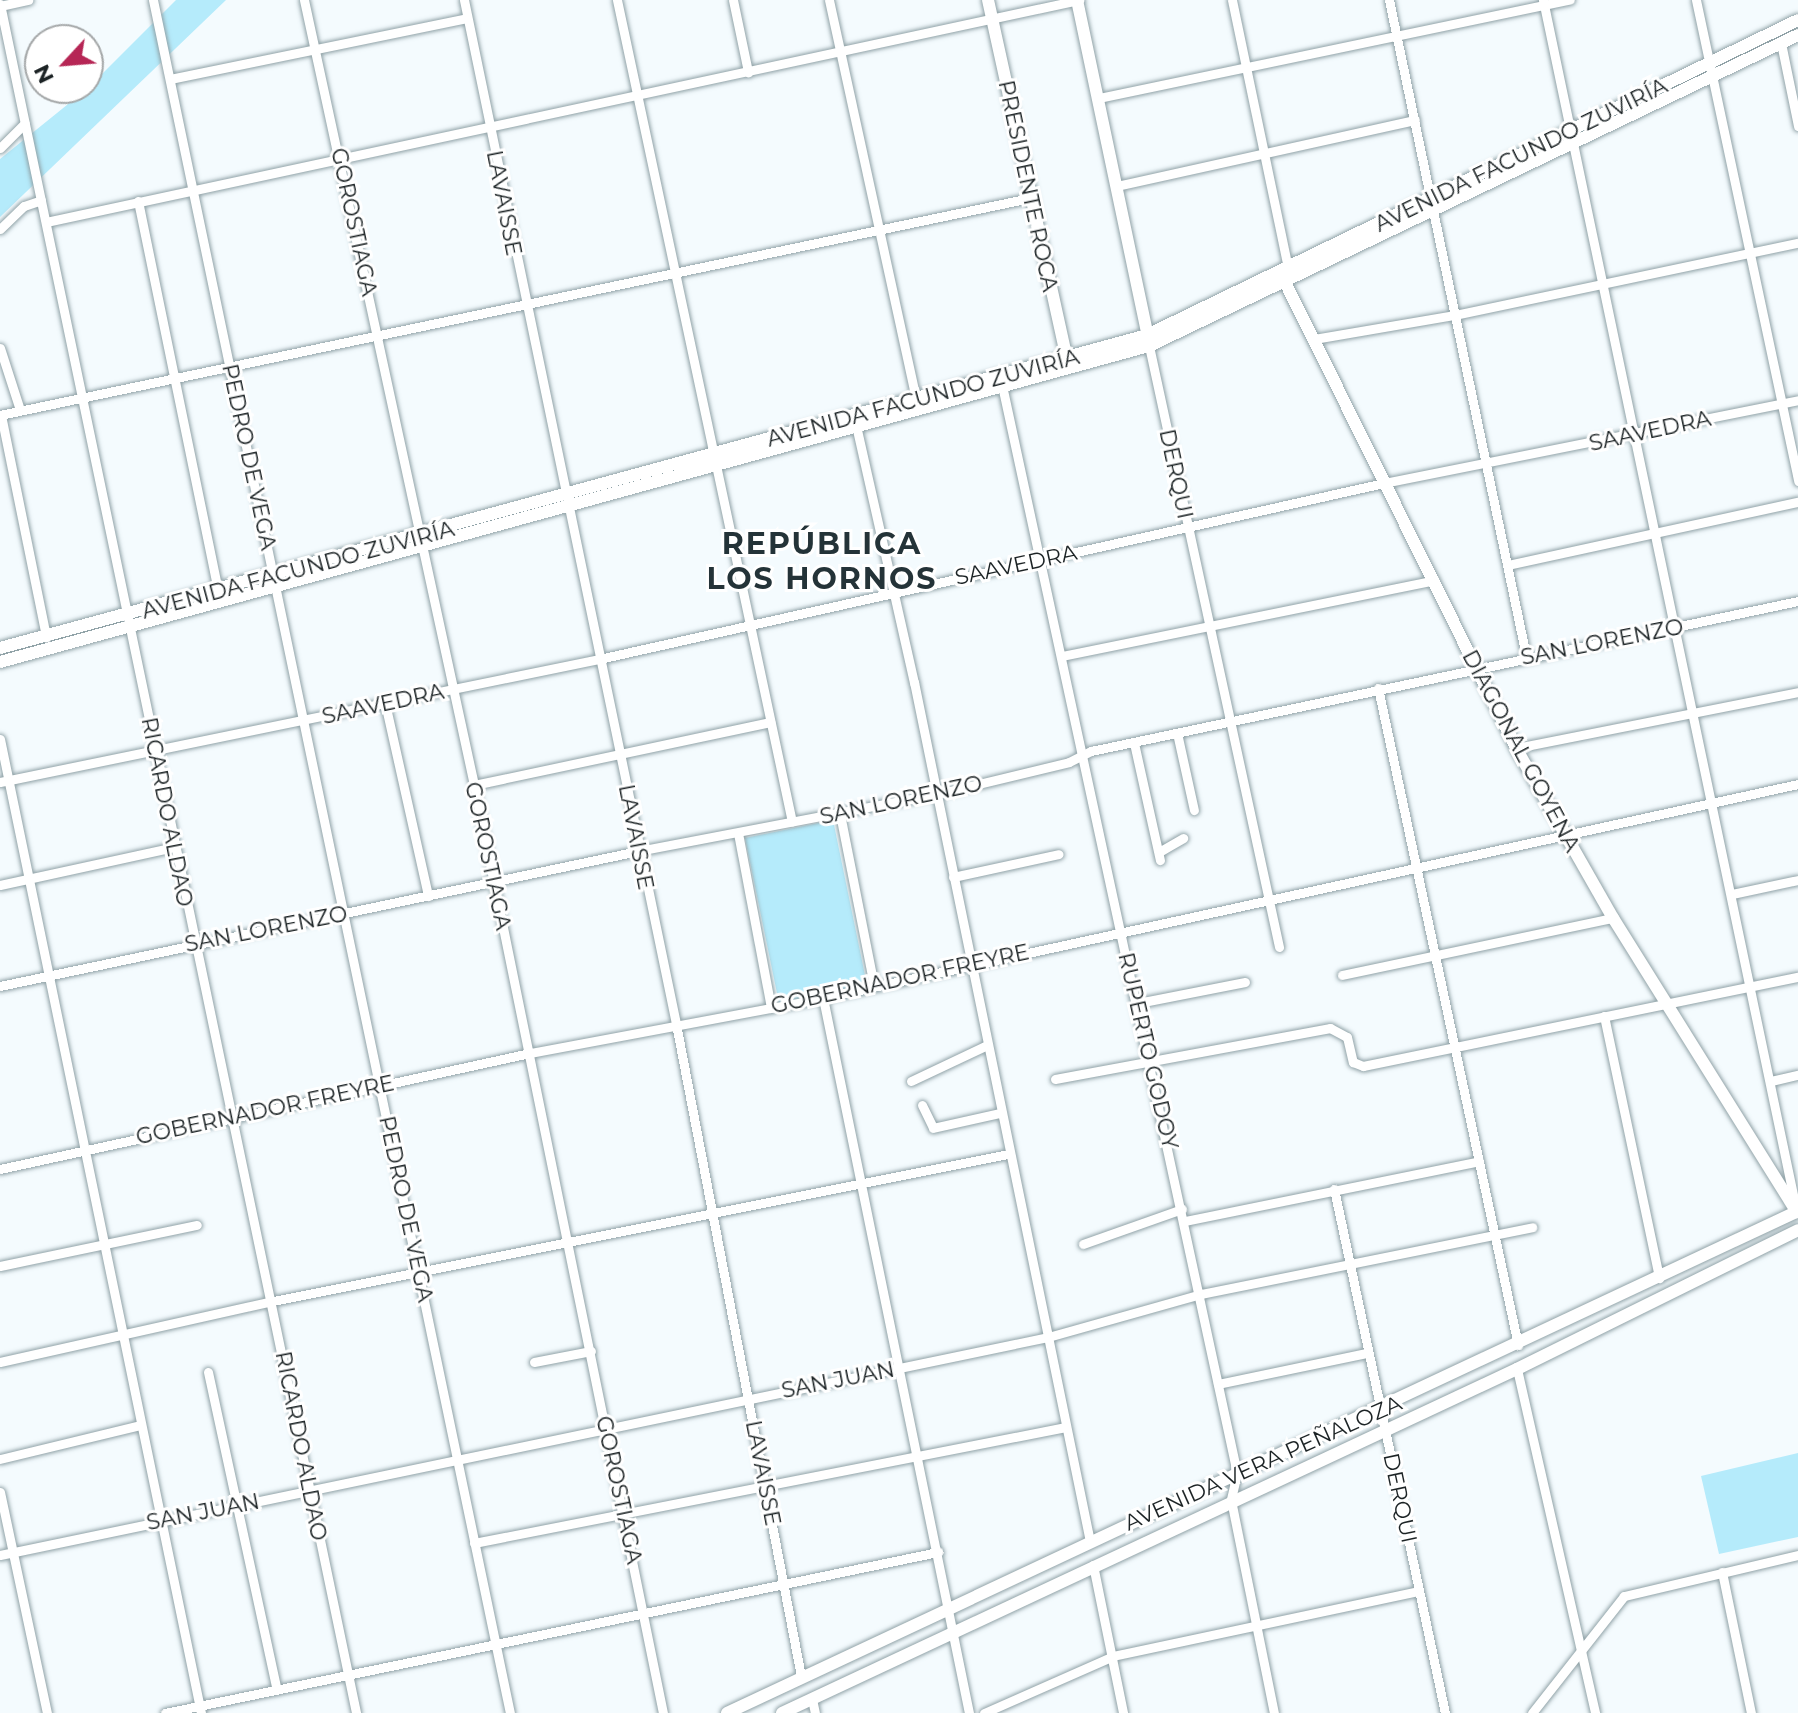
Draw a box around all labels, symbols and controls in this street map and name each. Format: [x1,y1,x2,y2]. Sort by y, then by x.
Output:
north arrow [24,24,104,104]
text: N [28,60,60,88]
street label: AVENIDA FACUNDO ZUVIRÍA [1370,72,1672,238]
street label: PRESIDENTE ROCA [993,78,1063,294]
street label: GOROSTIAGA [325,146,383,298]
street label: LAVAISSE [481,148,527,258]
street label: AVENIDA FACUNDO ZUVIRÍA [764,344,1082,452]
street label: PEDRO DE VEGA [216,361,282,553]
street label: SAAVEDRA [1587,405,1713,457]
street label: DERQUI [1154,427,1198,521]
street label: AVENIDA FACUNDO ZUVIRÍA [139,516,457,624]
district label: REPÚBLICA LOS HORNOS [706,526,938,596]
street label: SAAVEDRA [953,539,1079,591]
street label: SAN LORENZO [1518,613,1686,671]
street label: DIAGONAL GOYENA [1457,645,1585,857]
street label: SAAVEDRA [320,678,446,730]
street label: RICARDO ALDAO [136,715,198,909]
street label: SAN LORENZO [817,770,985,830]
street label: GOROSTIAGA [459,780,517,932]
street label: LAVAISSE [613,782,659,892]
street label: SAN LORENZO [182,900,350,958]
street label: GOBERNADOR FREYRE [769,939,1031,1019]
street label: RUPERTO GODOY [1112,950,1184,1152]
street label: GOBERNADOR FREYRE [134,1070,396,1150]
street label: PEDRO DE VEGA [373,1113,439,1305]
street label: RICARDO ALDAO [270,1349,332,1543]
street label: SAN JUAN [779,1356,897,1404]
street label: AVENIDA VERA PEÑALOZA [1120,1390,1406,1536]
street label: GOROSTIAGA [590,1414,648,1566]
street label: LAVAISSE [740,1418,786,1528]
street label: DERQUI [1378,1451,1422,1545]
street label: SAN JUAN [144,1488,262,1536]

